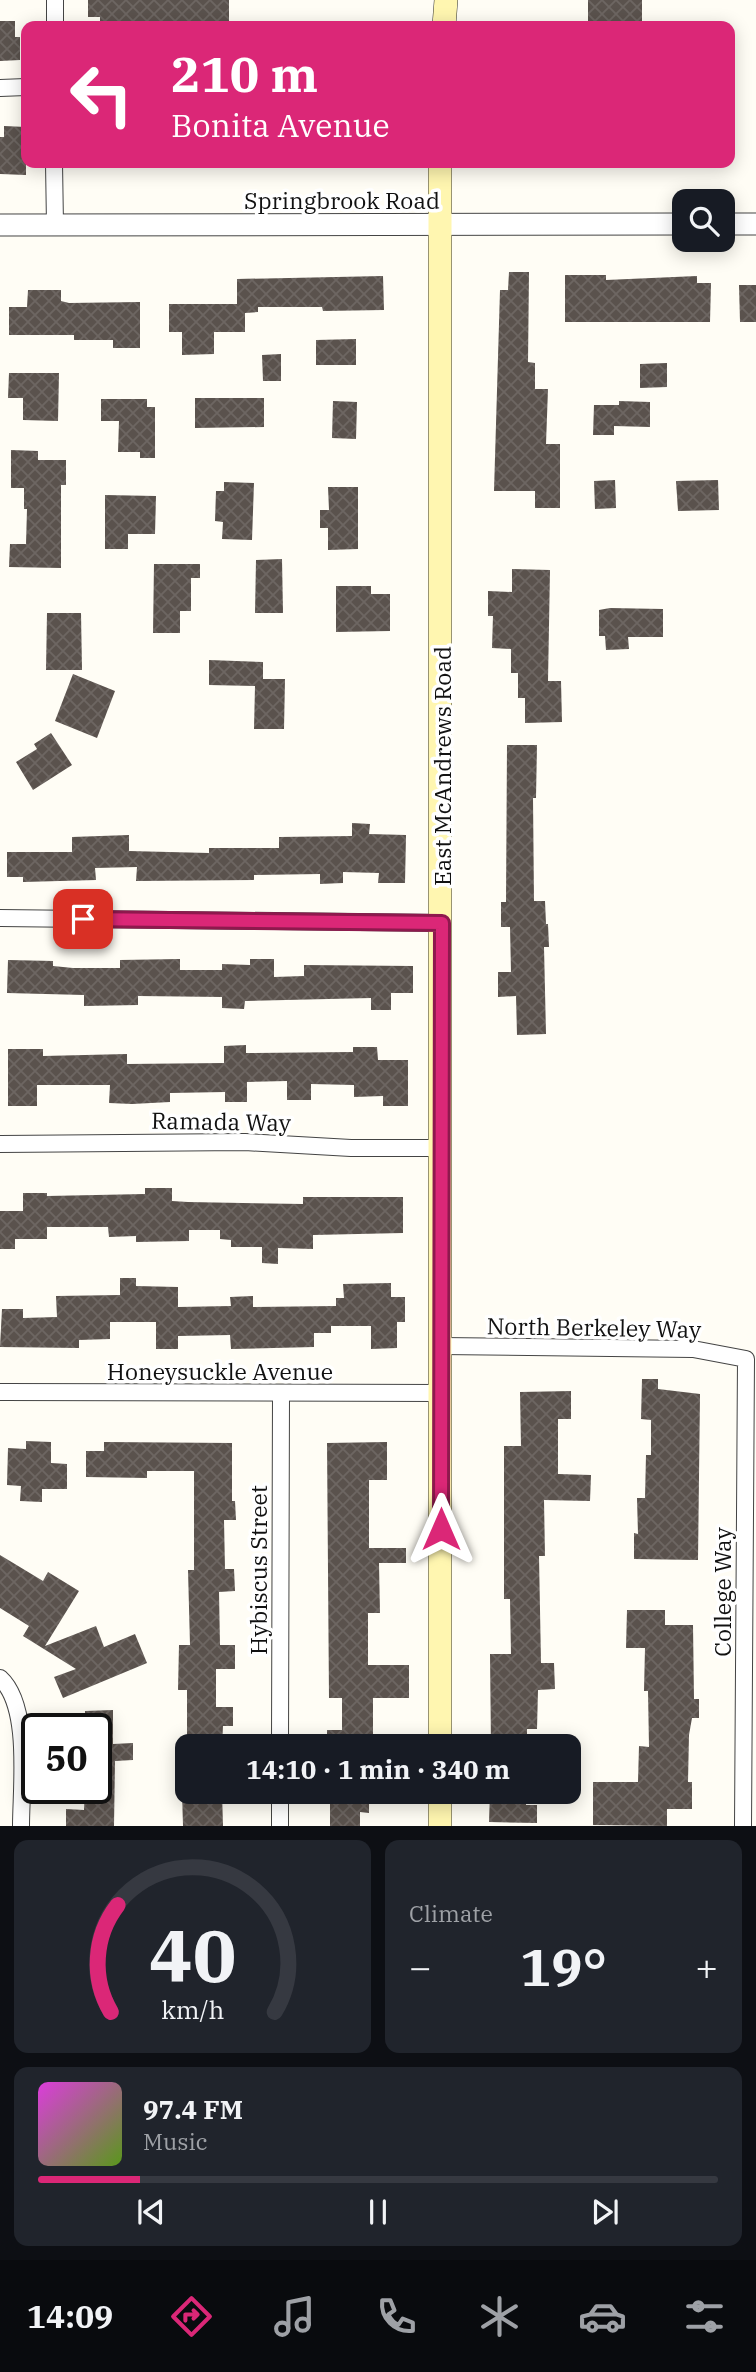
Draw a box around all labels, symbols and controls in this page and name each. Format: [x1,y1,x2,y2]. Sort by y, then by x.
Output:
text: 210 m [171,42,318,105]
icon: left [56,49,147,140]
text: Bonita Avenue [171,104,390,146]
street label: Springbrook Road [244,185,440,215]
map controls [672,189,735,252]
button: search [672,189,735,252]
street label: East McAndrews Road [427,646,457,886]
pin [53,889,113,949]
icon: arrive [64,900,102,938]
street label: Ramada Way [151,1105,292,1137]
street label: North Berkeley Way [486,1310,702,1344]
street label: Honeysuckle Avenue [107,1356,333,1386]
street label: Hybiscus Street [243,1485,273,1655]
position arrow [404,1492,478,1566]
street label: College Way [707,1527,737,1657]
speed limit sign: 50 [21,1713,112,1804]
text: 14:10 · 1 min · 340 m [246,1752,510,1786]
text: Climate [409,1898,493,1928]
text: 40 [149,1908,236,2003]
text: 19° [520,1933,607,2000]
text: − [409,1942,432,1991]
text: + [695,1942,718,1991]
text: km/h [161,1993,224,2026]
text: 97.4 FM [143,2092,243,2126]
text: Music [143,2126,208,2156]
icon: previous [132,2193,170,2231]
icon: pause [359,2193,397,2231]
icon: next [586,2193,624,2231]
icon: directions [167,2292,216,2341]
icon: music [270,2292,319,2341]
icon: phone [372,2292,421,2341]
icon: climate [475,2292,524,2341]
icon: car [578,2292,627,2341]
icon: filters [680,2292,729,2341]
text: 14:09 [27,2295,113,2337]

